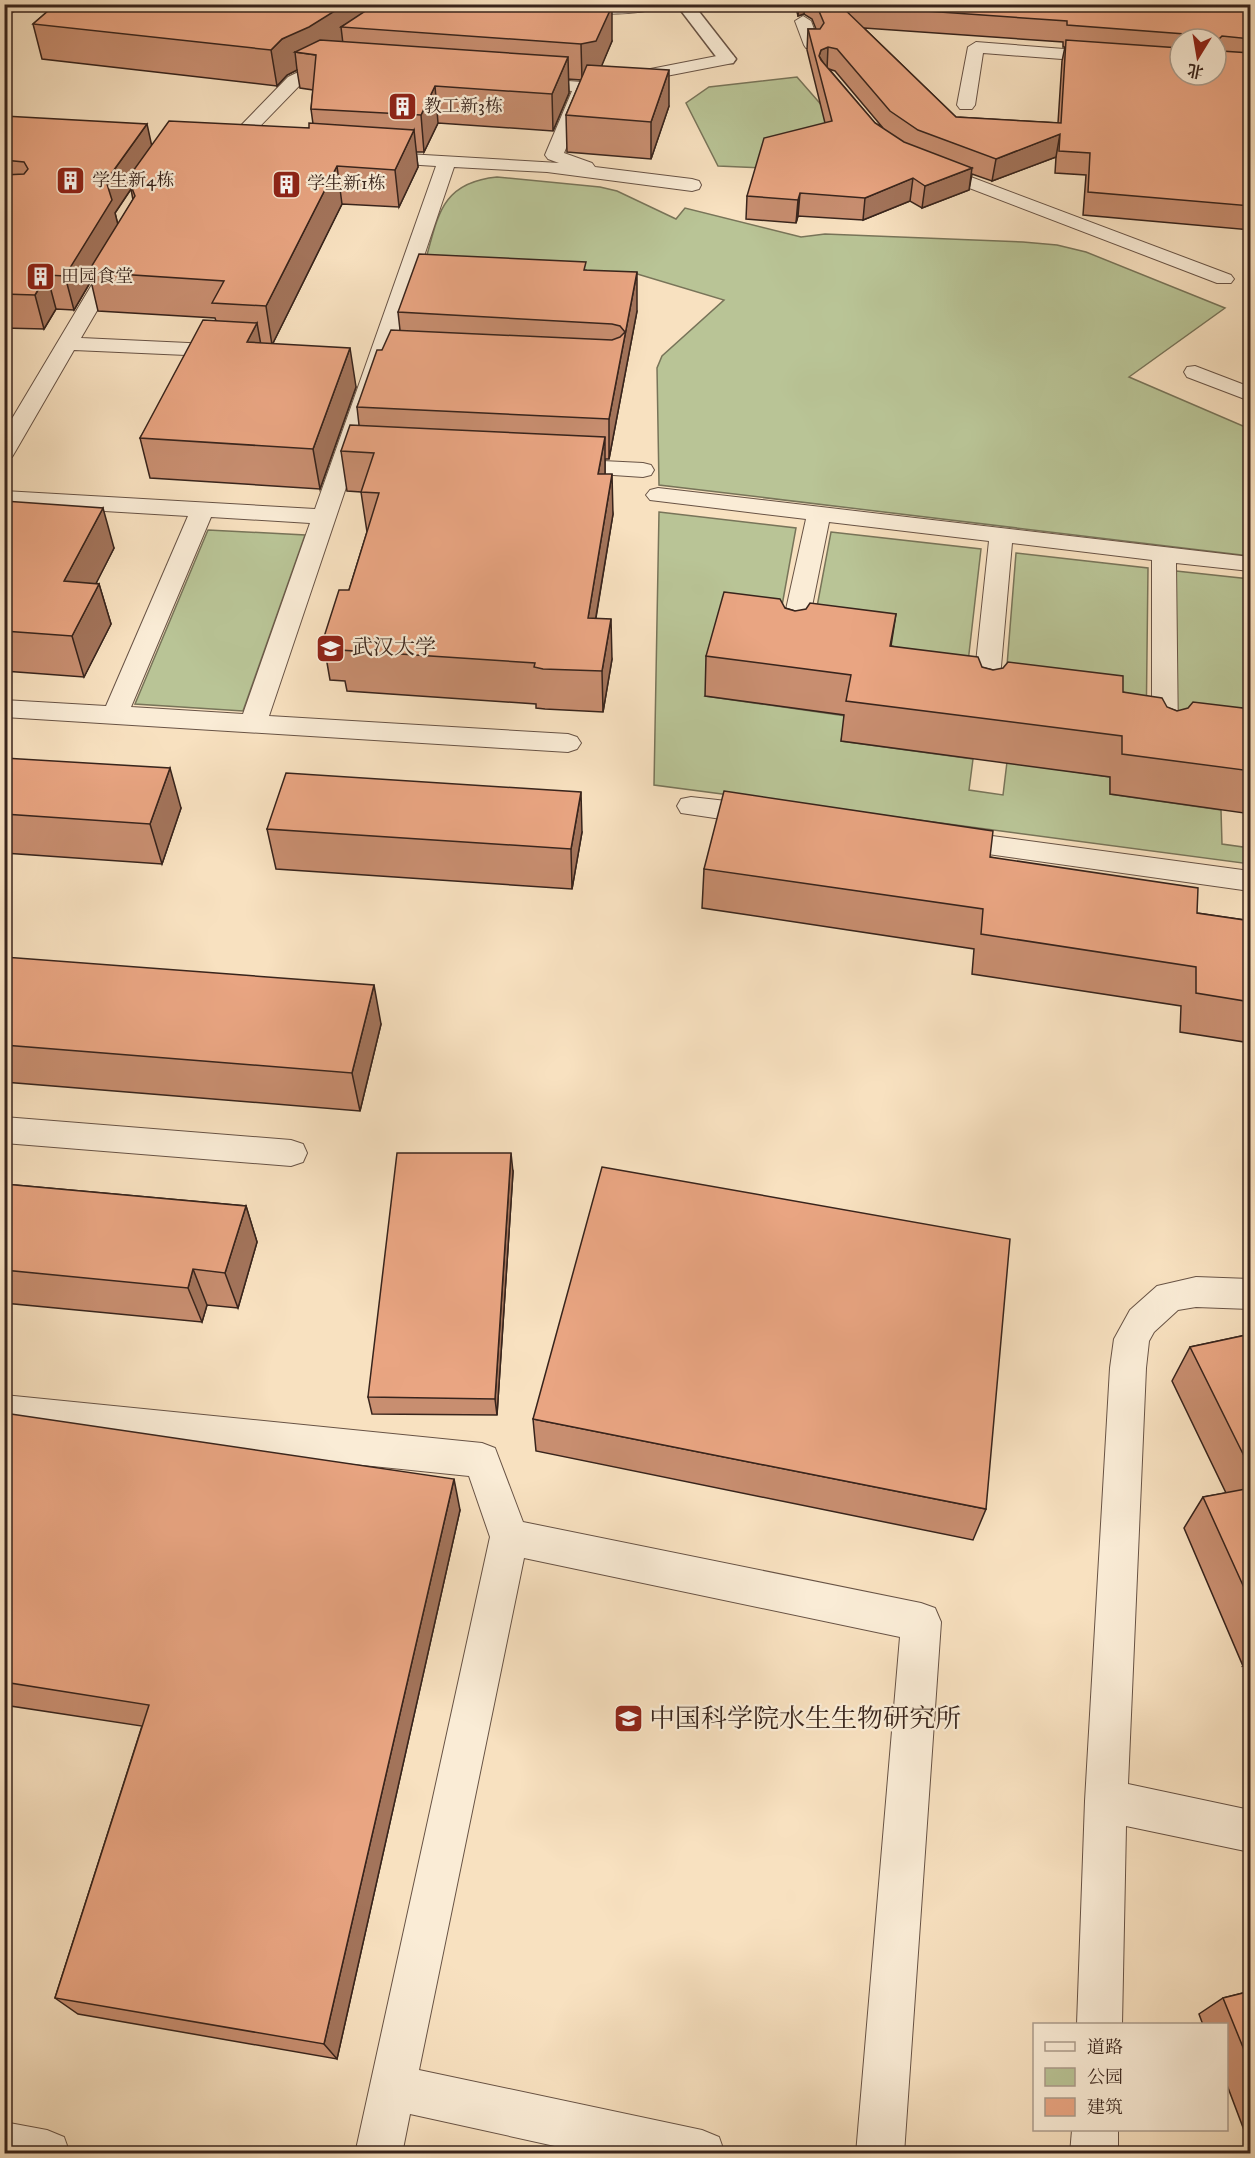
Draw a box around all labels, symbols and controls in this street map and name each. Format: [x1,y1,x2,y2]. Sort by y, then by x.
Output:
north arrow [1168,27,1228,87]
text: 北 [1186,59,1205,82]
building icon: 教工新3栋 [387,91,419,123]
place label: 教工新3栋 [424,96,503,118]
building icon: 学生新4栋 [55,165,87,197]
building icon: 学生新1栋 [270,168,302,200]
place label: 学生新4栋 [92,170,174,192]
place label: 学生新1栋 [307,173,386,195]
building icon: 田园食堂 [24,261,56,293]
place label: 田园食堂 [61,266,133,288]
school or university icon: 武汉大学 [315,632,347,664]
place label: 武汉大学 [352,635,436,661]
school or university icon: 中国科学院水生生物研究所 [612,1703,644,1735]
place label: 中国科学院水生生物研究所 [649,1703,961,1736]
legend [1033,2023,1228,2131]
text: 道路 [1087,2037,1123,2059]
text: 公园 [1087,2067,1123,2089]
text: 建筑 [1087,2097,1123,2119]

